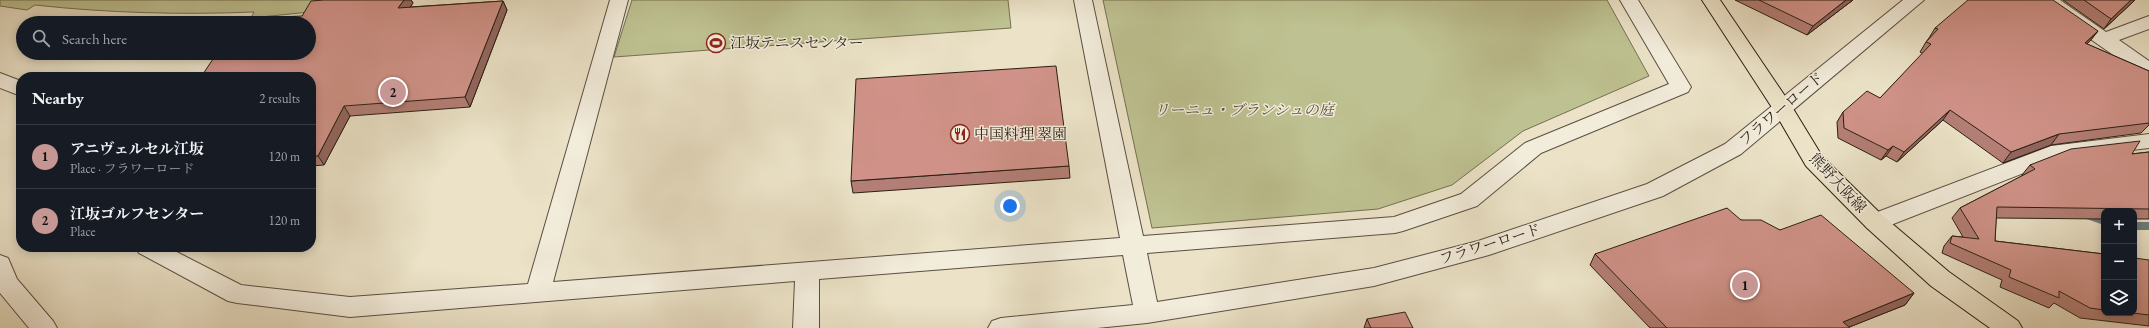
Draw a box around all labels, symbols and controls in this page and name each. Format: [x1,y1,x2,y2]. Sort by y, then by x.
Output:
search box [16,16,316,60]
icon: search [30,27,52,49]
text: Search here [62,29,127,48]
sports icon: 江坂テニスセンター [705,32,727,54]
place label: 江坂テニスセンター [730,33,864,52]
street label: フラワーロード [1734,68,1827,150]
pin: 2 [380,77,406,107]
text: Nearby [32,87,84,109]
text: 2 results [259,90,300,107]
park label: リーニュ・ブランシュの庭 [1154,100,1336,119]
restaurant icon: 中国料理 翠園 [949,123,971,145]
place label: 中国料理 翠園 [974,124,1067,143]
text: アニヴェルセル江坂 [70,139,204,158]
text: 1 [42,148,48,165]
text: 120 m [269,148,300,165]
street label: 熊野大阪線 [1806,149,1871,217]
text: Place · フラワーロード [70,160,194,177]
your location [1000,196,1020,216]
text: 江坂ゴルフセンター [70,204,204,223]
map controls [2101,208,2137,316]
button: + [2101,208,2137,244]
text: 2 [42,212,48,229]
text: 120 m [269,212,300,229]
street label: フラワーロード [1437,219,1543,268]
text: Place [70,223,96,240]
button: − [2101,244,2137,280]
pin: 1 [1732,270,1758,300]
button: layers [2101,280,2137,316]

